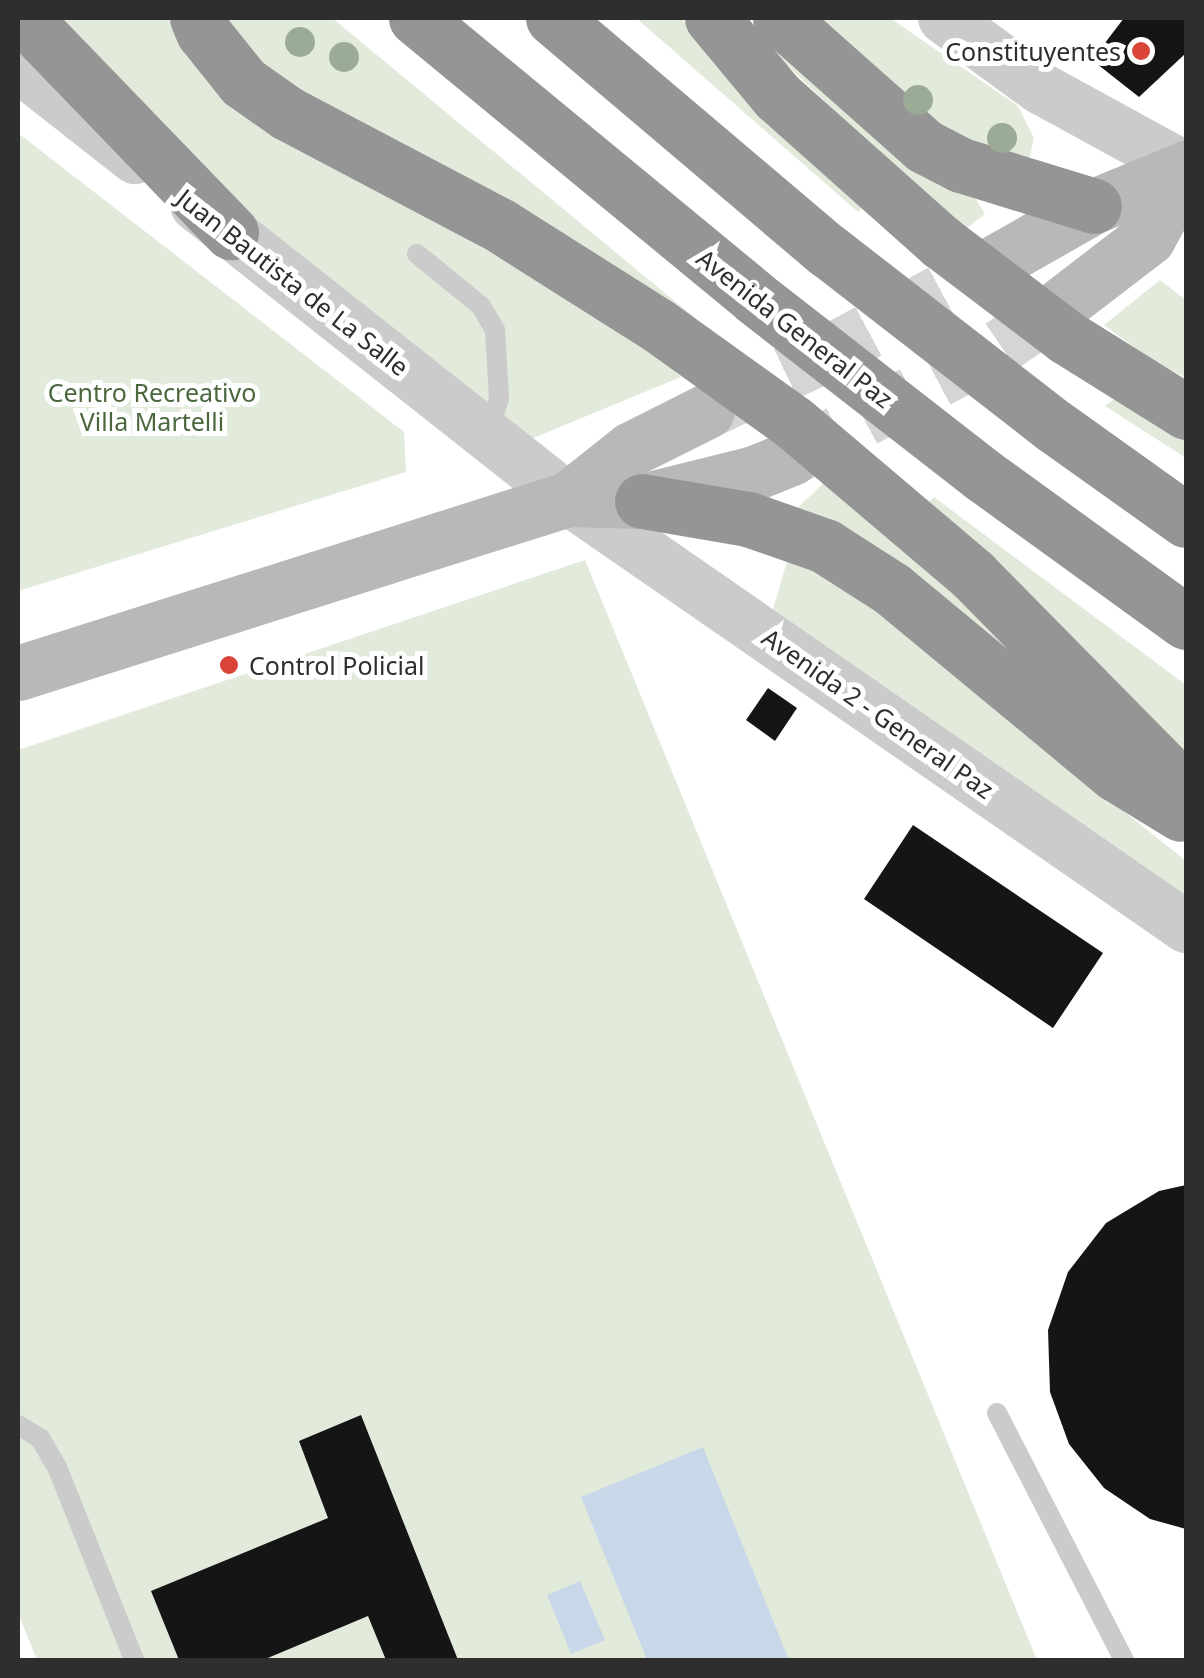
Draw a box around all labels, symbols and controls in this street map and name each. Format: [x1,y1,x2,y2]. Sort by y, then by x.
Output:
place label: Constituyentes [945,36,1121,66]
marker: Constituyentes [1130,40,1152,62]
street label: Juan Bautista de La Salle [171,182,415,382]
street label: Avenida General Paz [691,242,899,414]
park label: Centro Recreativo Villa Martelli [48,378,256,437]
street label: Avenida 2 - General Paz [757,622,999,804]
place label: Control Policial [249,650,424,680]
marker: Control Policial [218,654,240,676]

